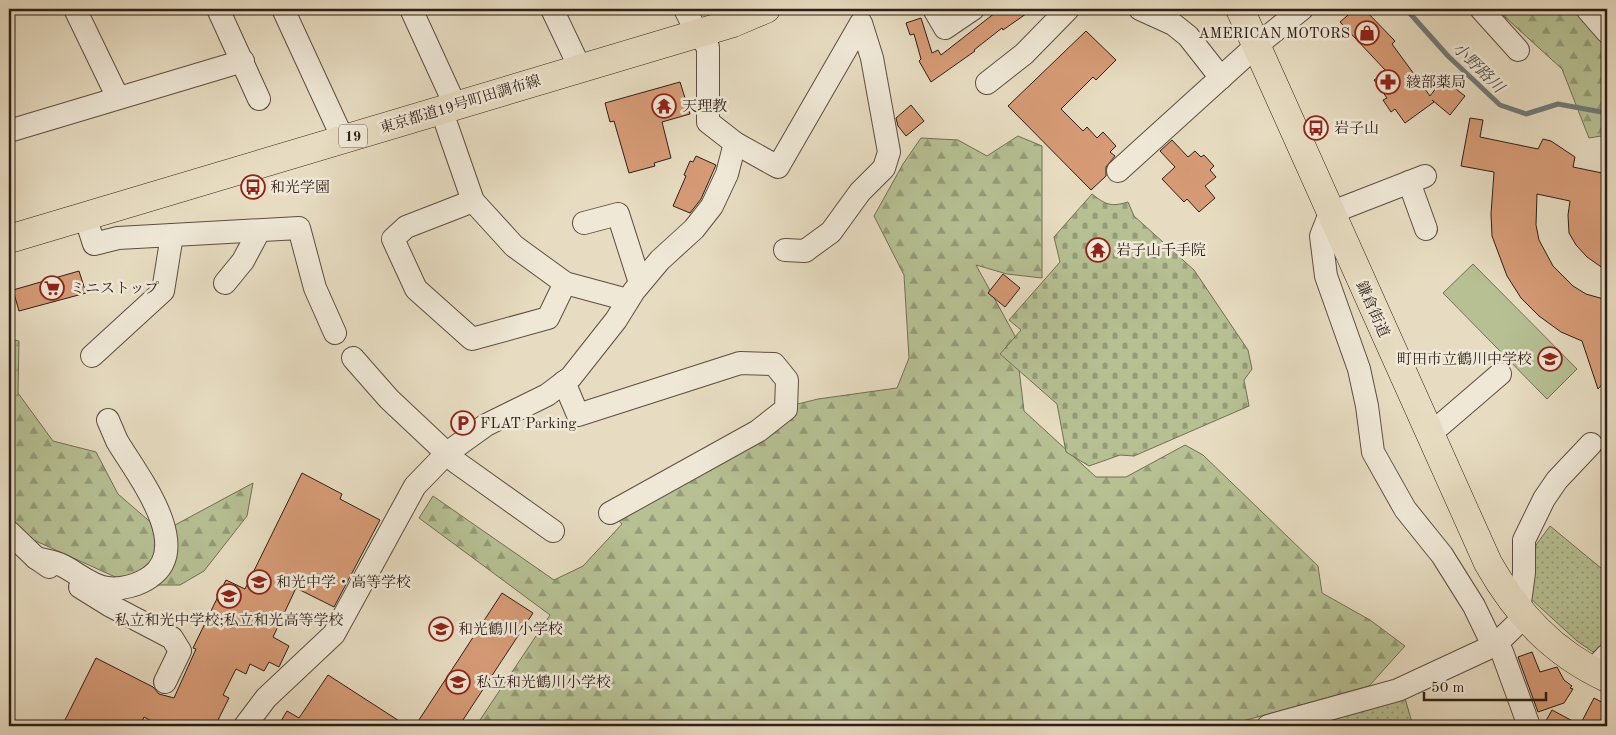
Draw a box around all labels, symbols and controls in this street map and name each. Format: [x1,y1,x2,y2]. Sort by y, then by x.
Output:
shop icon: AMERICAN MOTORS [1354,20,1380,46]
place label: AMERICAN MOTORS [1198,27,1350,42]
water label: 小野路川 [1449,39,1509,98]
pharmacy icon: 綾部薬局 [1375,69,1401,95]
street label: 東京都道19号町田調布線 [378,72,543,137]
place label: 綾部薬局 [1406,74,1466,91]
temple icon: 天理教 [651,93,677,119]
place label: 天理教 [682,98,727,115]
bus stop icon: 岩子山 [1303,115,1329,141]
place label: 岩子山 [1334,120,1379,137]
road number: 19 [339,124,367,148]
bus stop icon: 和光学園 [240,174,266,200]
place label: 和光学園 [270,179,330,196]
temple icon: 岩子山千手院 [1085,237,1111,263]
place label: 岩子山千手院 [1116,242,1206,259]
supermarket icon: ミニストップ [39,275,65,301]
street label: 鎌倉街道 [1353,278,1393,340]
place label: ミニストップ [70,281,160,297]
school or university icon: 町田市立鶴川中学校 [1537,346,1563,372]
place label: 町田市立鶴川中学校 [1397,351,1532,368]
parking icon: FLAT Parking [450,410,476,436]
place label: FLAT Parking [480,417,576,432]
school or university icon: 和光中学・高等学校 [246,569,272,595]
place label: 和光中学・高等学校 [276,574,411,591]
school or university icon: 私立和光中学校;私立和光高等学校 [216,583,242,609]
place label: 私立和光中学校;私立和光高等学校 [114,612,344,629]
school or university icon: 和光鶴川小学校 [428,616,454,642]
place label: 和光鶴川小学校 [458,621,563,638]
school or university icon: 私立和光鶴川小学校 [445,669,471,695]
scale bar [1424,670,1546,702]
place label: 私立和光鶴川小学校 [476,674,611,691]
text: 50 m [1431,681,1465,696]

